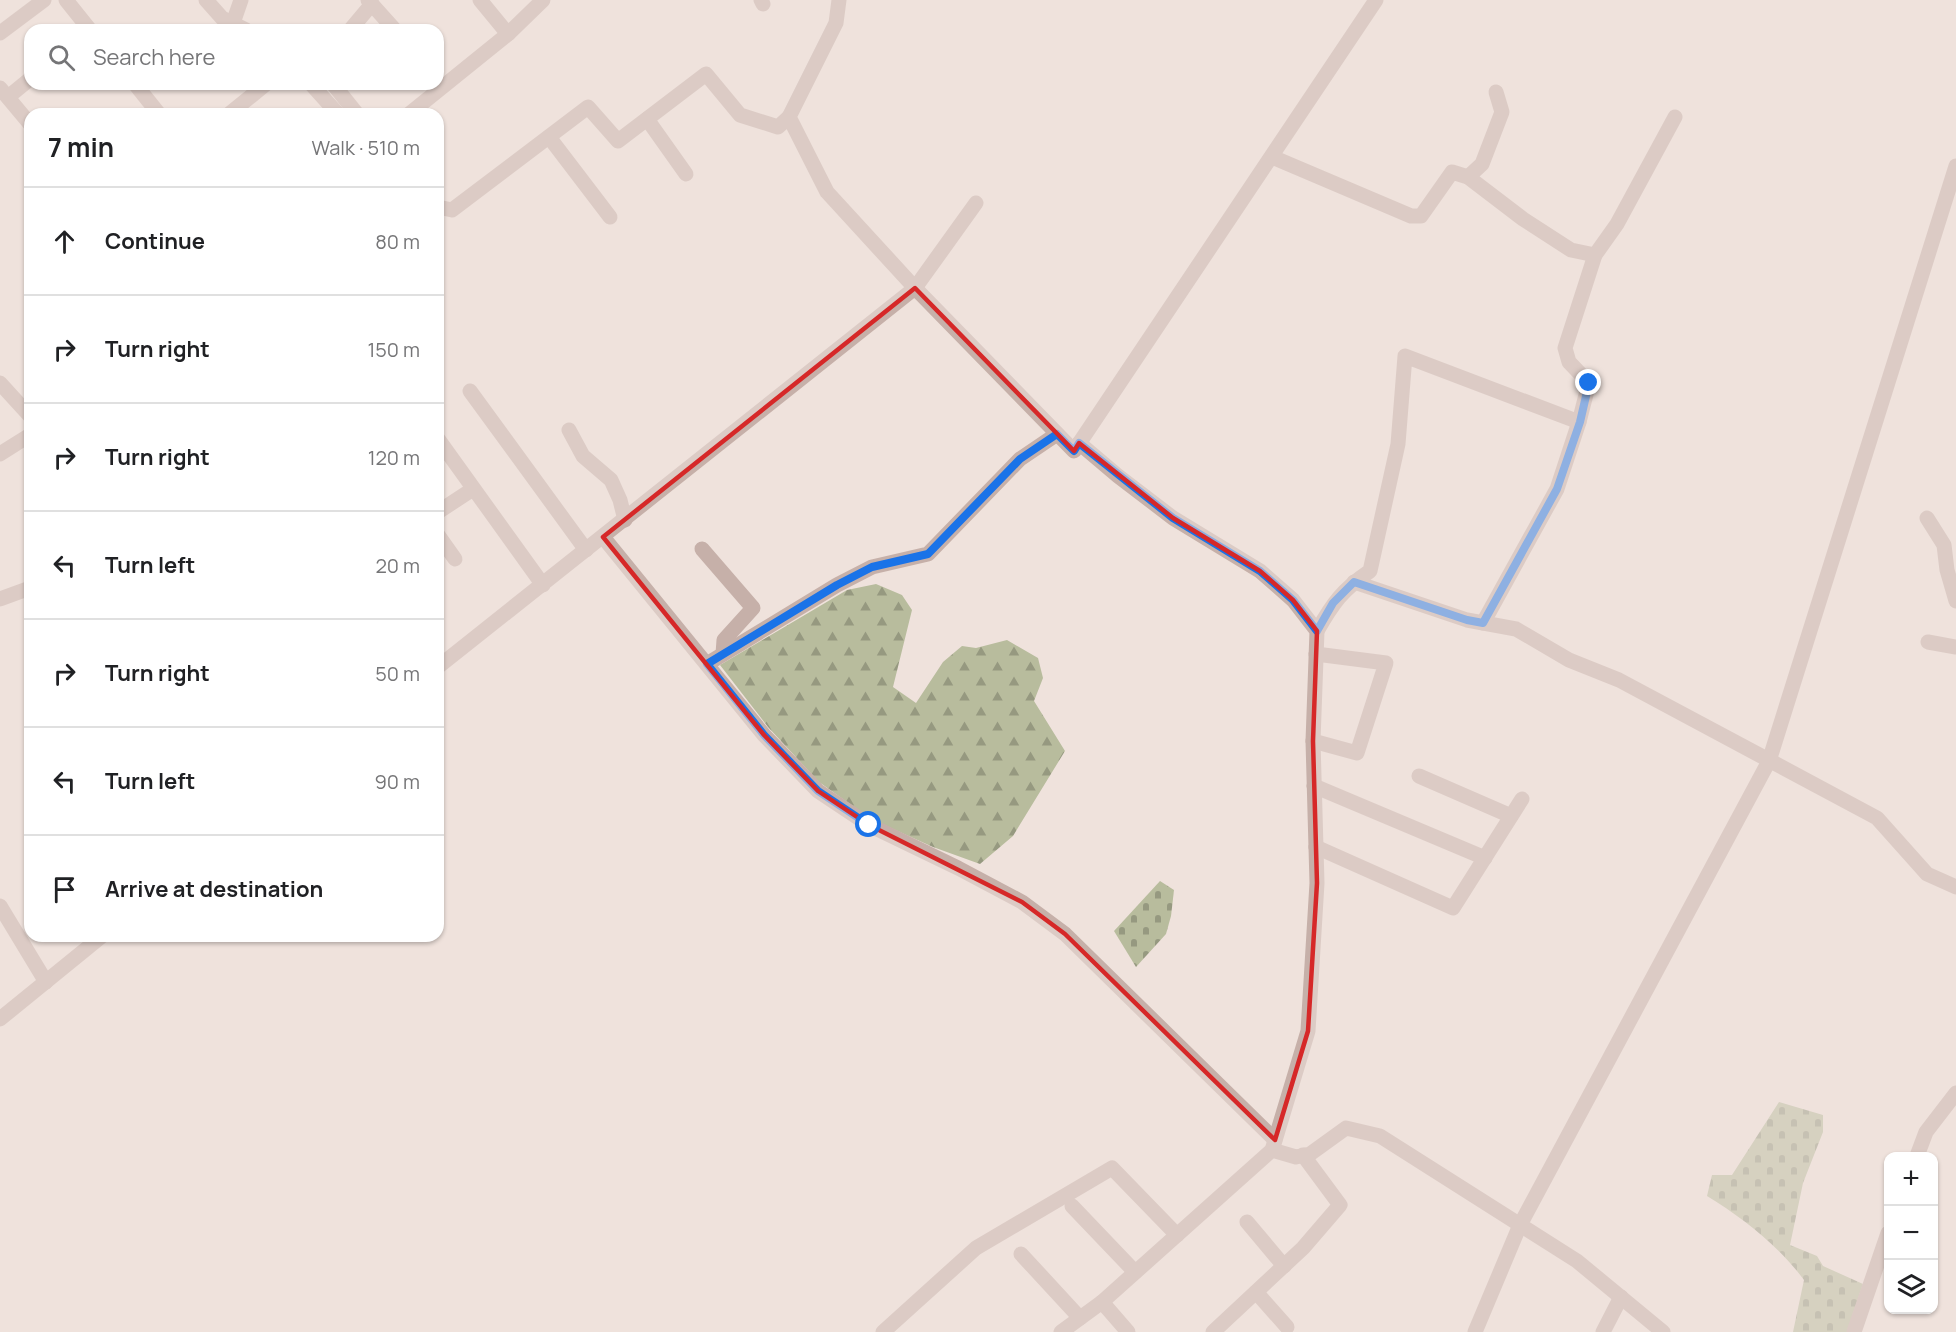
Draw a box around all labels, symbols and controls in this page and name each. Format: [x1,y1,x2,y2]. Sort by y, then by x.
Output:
search box [24,24,444,90]
icon: search [45,41,78,74]
text: Search here [93,42,215,72]
text: 7 min [48,129,114,165]
text: Walk · 510 m [311,134,420,161]
icon: ahead [48,225,81,258]
text: Continue [105,226,205,256]
text: 80 m [375,228,420,255]
icon: right [48,333,81,366]
text: Turn right [105,334,210,364]
text: 150 m [367,336,420,363]
route end [1575,369,1601,395]
icon: right [48,441,81,474]
text: Turn right [105,442,210,472]
text: 120 m [368,444,420,471]
icon: left [48,549,81,582]
text: Turn left [105,550,195,580]
text: 20 m [375,552,420,579]
icon: right [48,657,81,690]
text: Turn right [105,658,210,688]
text: 50 m [375,660,420,687]
icon: left [48,765,81,798]
text: Turn left [105,766,195,796]
text: 90 m [374,768,420,795]
route start [855,811,881,837]
icon: arrive [48,873,81,906]
text: Arrive at destination [105,874,323,904]
map controls [1884,1152,1938,1314]
button: + [1884,1152,1938,1206]
button: − [1884,1206,1938,1260]
button: layers [1884,1260,1938,1314]

